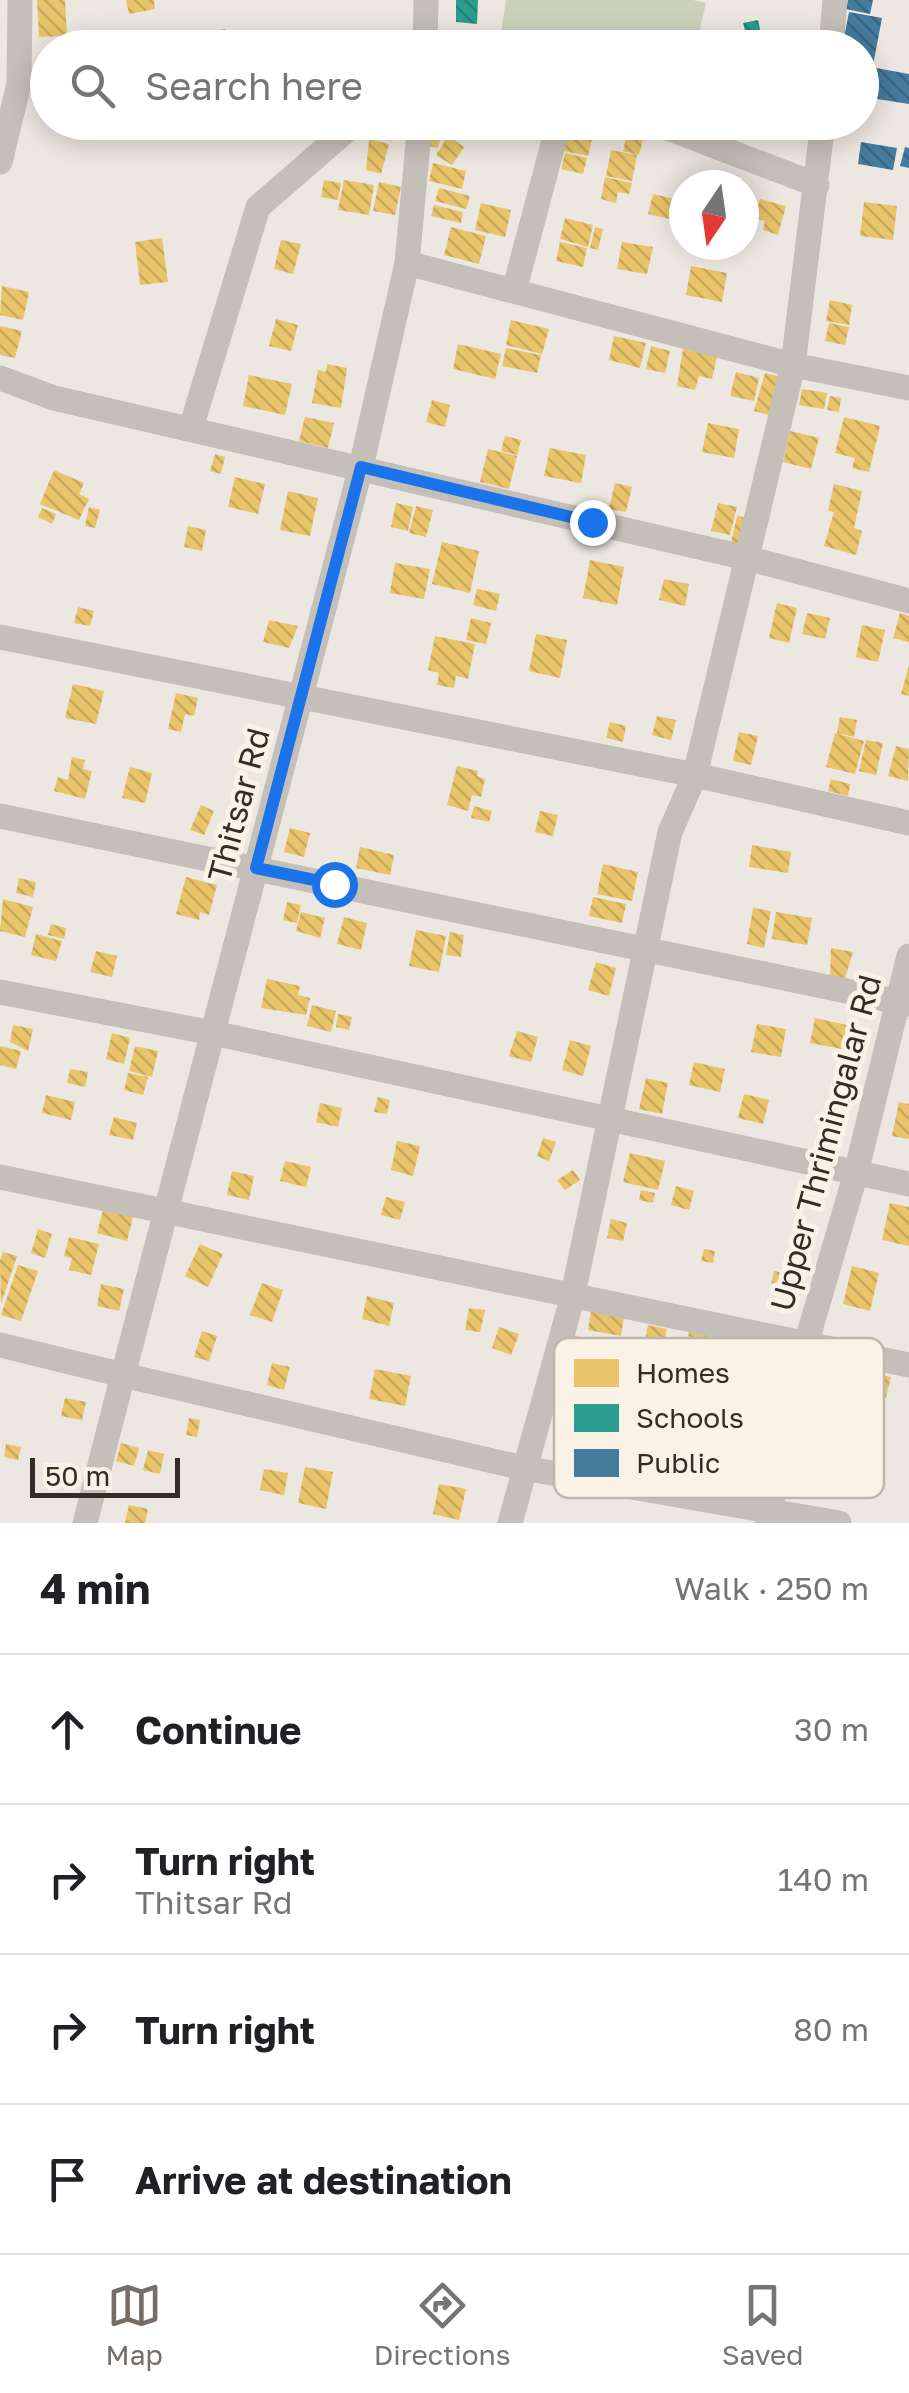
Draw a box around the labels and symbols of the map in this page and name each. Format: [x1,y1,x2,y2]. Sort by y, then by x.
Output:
north arrow [669,170,759,260]
route end [570,500,616,546]
street label: Thitsar Rd [199,724,277,886]
route start [312,862,358,908]
street label: Upper Thrimingalar Rd [762,970,888,1315]
legend [554,1338,884,1498]
text: Homes [636,1356,730,1389]
text: Schools [636,1401,744,1434]
text: Public [636,1446,720,1479]
scale bar [30,1453,180,1498]

